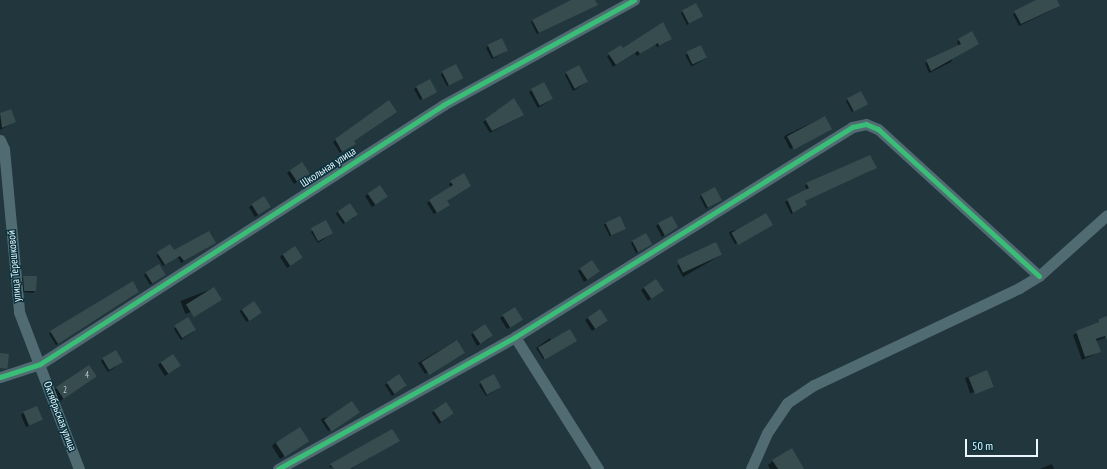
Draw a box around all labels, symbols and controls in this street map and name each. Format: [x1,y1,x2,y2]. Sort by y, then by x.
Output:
street label: Школьная улица [298,144,358,190]
street label: улица Терешковой [4,230,24,302]
house number: 4 [85,370,89,380]
street label: Октябрьская улица [41,379,79,453]
house number: 2 [63,385,67,395]
scale bar [967,431,1040,457]
text: 50 m [972,438,993,453]

